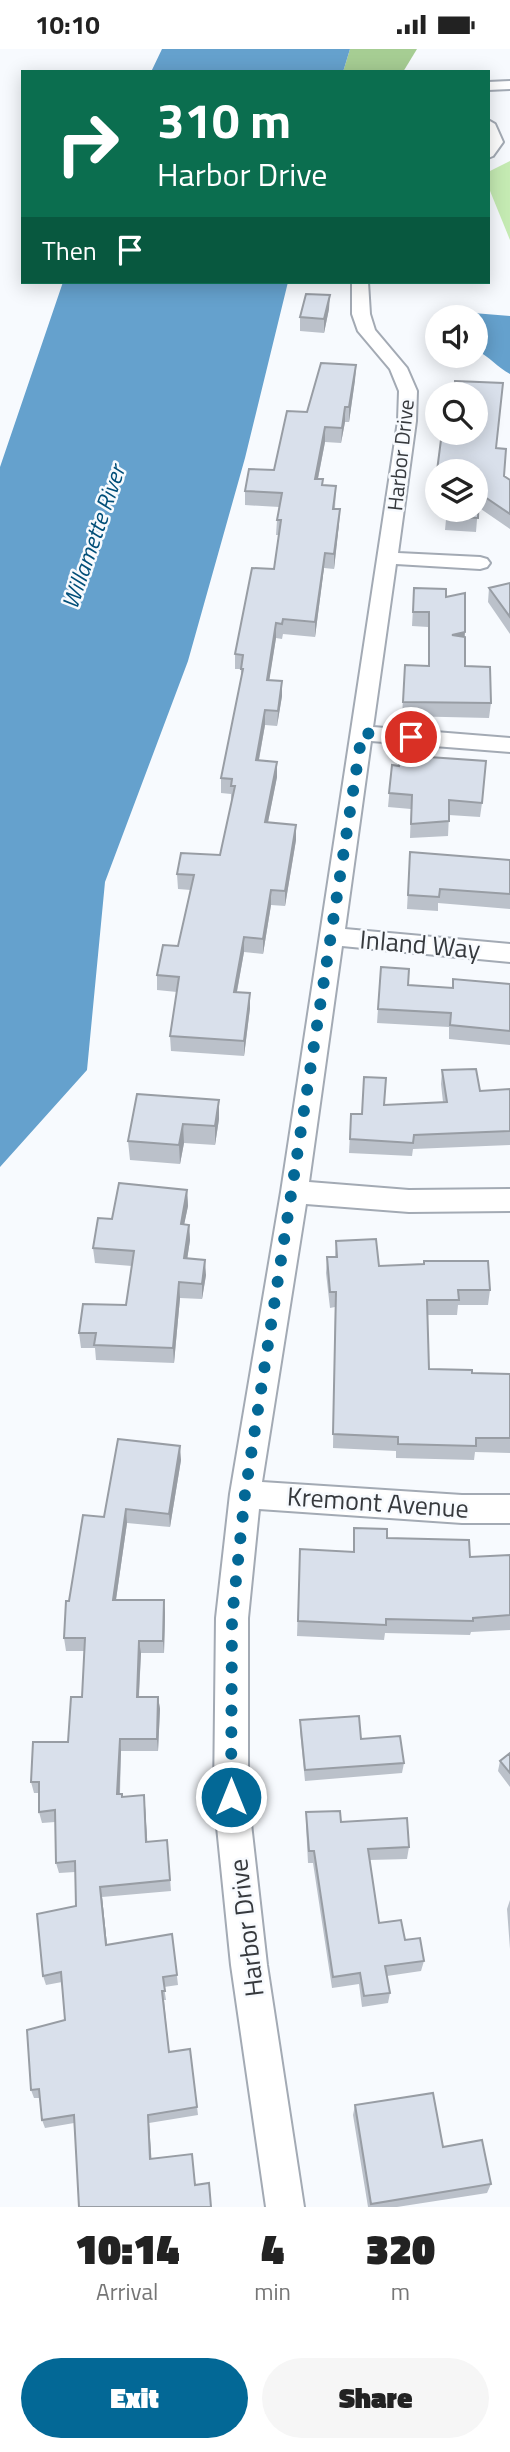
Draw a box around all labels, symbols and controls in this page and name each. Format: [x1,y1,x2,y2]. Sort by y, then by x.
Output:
text: 10:10 [35,5,100,44]
text: 310 m [157,82,291,157]
icon: right [42,98,133,189]
text: Harbor Drive [157,150,328,198]
text: Then [42,231,97,270]
icon: arrive [111,231,149,269]
map controls [425,305,488,522]
button: sound [425,305,488,368]
button: search [425,382,488,445]
street label: Harbor Drive [378,398,422,512]
water label: Willamette River [52,458,135,613]
button: layers [425,459,488,522]
pin [381,707,441,767]
icon: arrive [392,718,430,756]
street label: Inland Way [358,919,482,969]
street label: Kremont Avenue [286,1476,470,1528]
position arrow [194,1760,268,1834]
street label: Harbor Drive [218,1857,274,1999]
text: 10:14 [75,2216,179,2280]
text: 4 [261,2216,284,2280]
text: 320 [366,2216,435,2280]
text: Arrival [96,2274,158,2309]
text: min [254,2274,291,2309]
text: m [391,2274,410,2309]
button: Exit [21,2358,248,2438]
button: Share [262,2358,489,2438]

